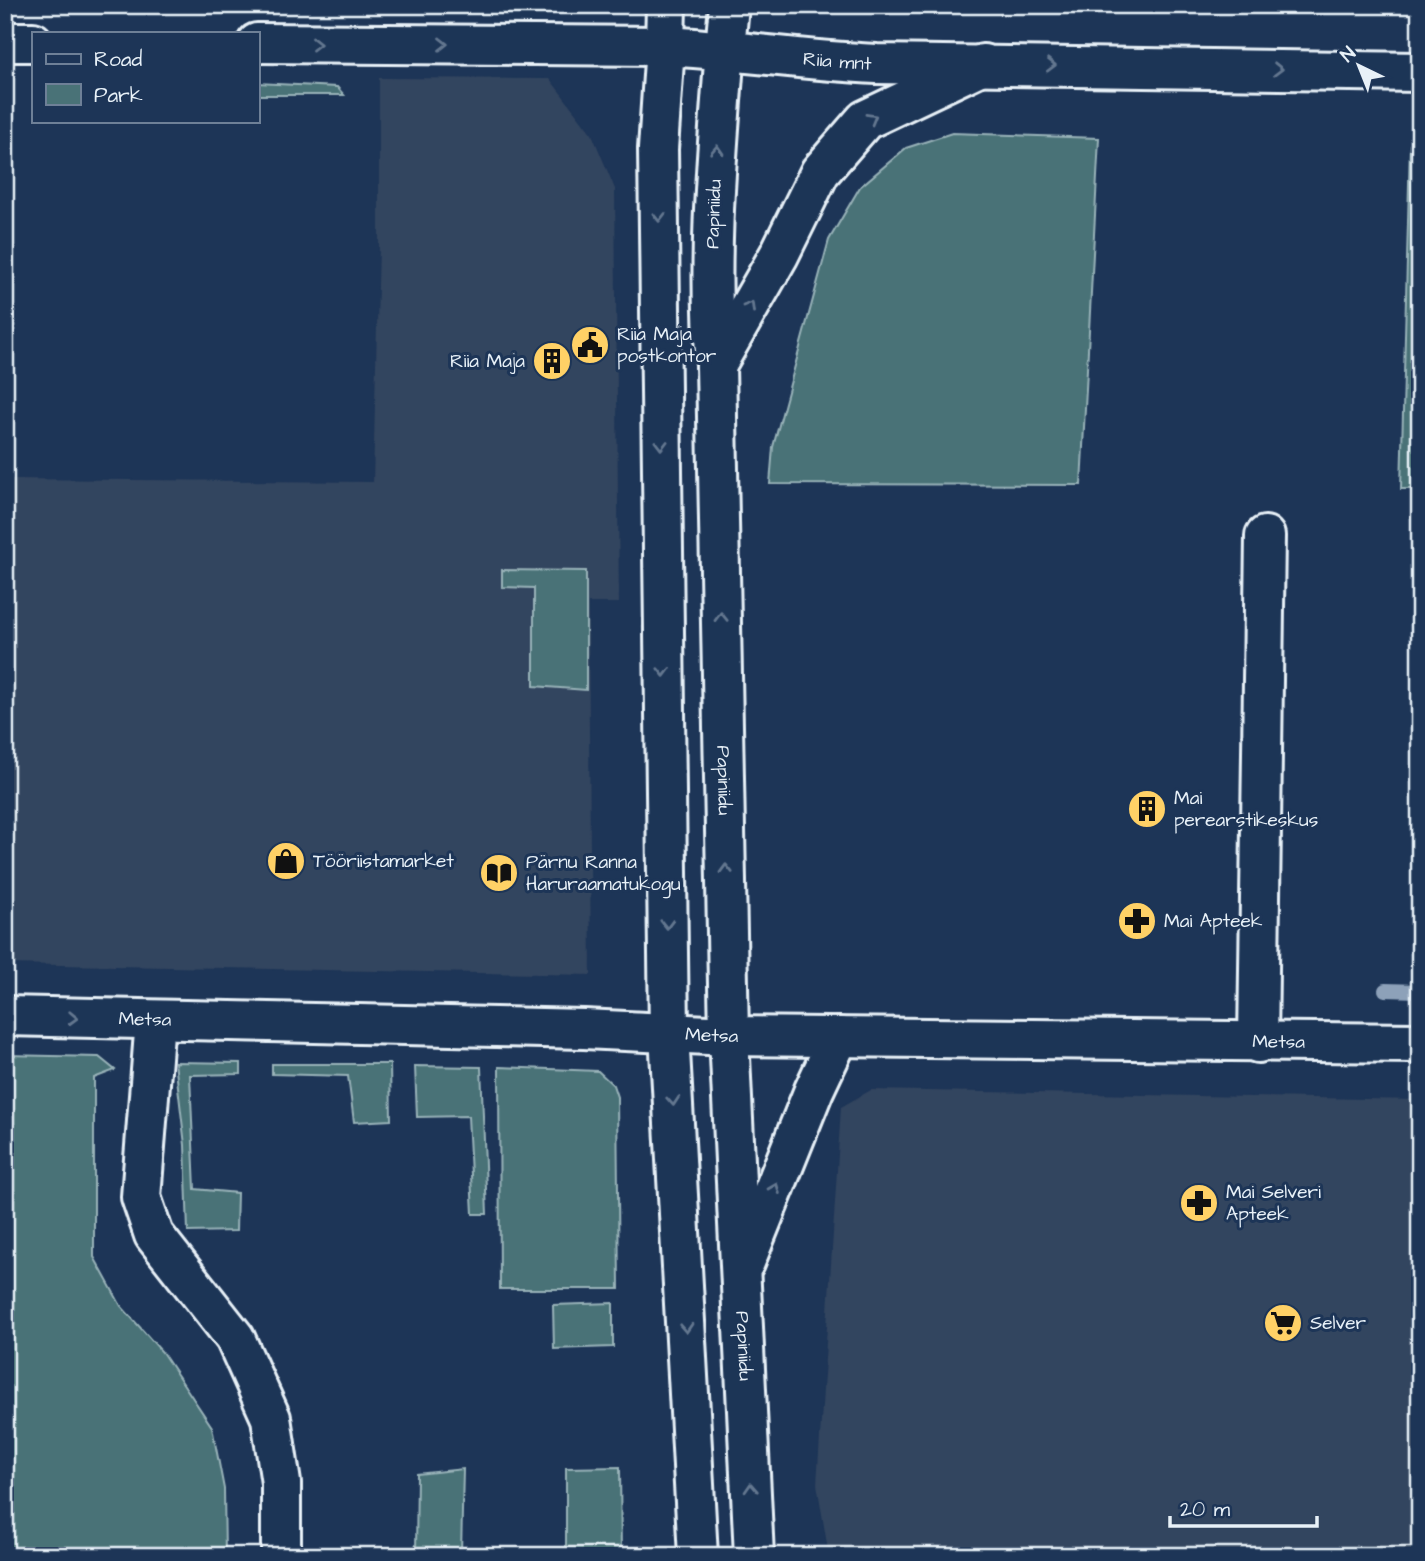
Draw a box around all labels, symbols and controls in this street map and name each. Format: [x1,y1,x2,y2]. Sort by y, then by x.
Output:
legend [32,32,259,122]
north arrow [1324,32,1394,102]
one-way arrow [311,36,322,52]
one-way arrow [438,36,449,52]
text: N [1335,41,1362,69]
text: Road [94,45,142,74]
street label: Riia mnt [802,45,873,77]
one-way arrow [1046,57,1057,73]
one-way arrow [1273,62,1284,77]
text: Park [94,81,143,110]
one-way arrow [865,113,878,126]
one-way arrow [709,144,724,155]
street label: Papiniidu [699,178,729,249]
one-way arrow [651,213,667,223]
one-way arrow [742,301,755,313]
place label: Riia Maja postkontor [617,321,717,370]
public building icon: Riia Maja postkontor [569,324,611,366]
building icon: Riia Maja [531,340,573,382]
place label: Riia Maja [450,348,525,375]
one-way arrow [653,440,669,451]
one-way arrow [713,612,729,622]
one-way arrow [656,667,671,678]
street label: Papiniidu [710,745,738,816]
place label: Mai perearstikeskus [1174,785,1318,834]
building icon: Mai perearstikeskus [1126,788,1168,830]
shop icon: Tööriistamarket [265,840,307,882]
place label: Tööriistamarket [313,848,454,875]
place label: Pärnu Ranna Haruraamatukogu [526,849,681,899]
library icon: Pärnu Ranna Haruraamatukogu [478,852,520,894]
one-way arrow [718,864,734,874]
pharmacy icon: Mai Apteek [1116,900,1158,942]
place label: Mai Apteek [1164,908,1263,935]
one-way arrow [659,920,675,930]
street label: Metsa [118,1005,172,1033]
one-way arrow [69,1010,79,1026]
street label: Metsa [685,1020,739,1050]
street label: Metsa [1252,1028,1306,1055]
one-way arrow [665,1096,680,1107]
place label: Mai Selveri Apteek [1226,1179,1321,1228]
one-way arrow [767,1182,781,1194]
pharmacy icon: Mai Selveri Apteek [1178,1182,1220,1224]
supermarket icon: Selver [1262,1302,1304,1344]
street label: Papiniidu [729,1310,759,1382]
place label: Selver [1310,1310,1367,1337]
one-way arrow [678,1323,693,1334]
one-way arrow [743,1482,758,1493]
scale bar [1170,1484,1316,1528]
text: 20 m [1180,1495,1231,1524]

